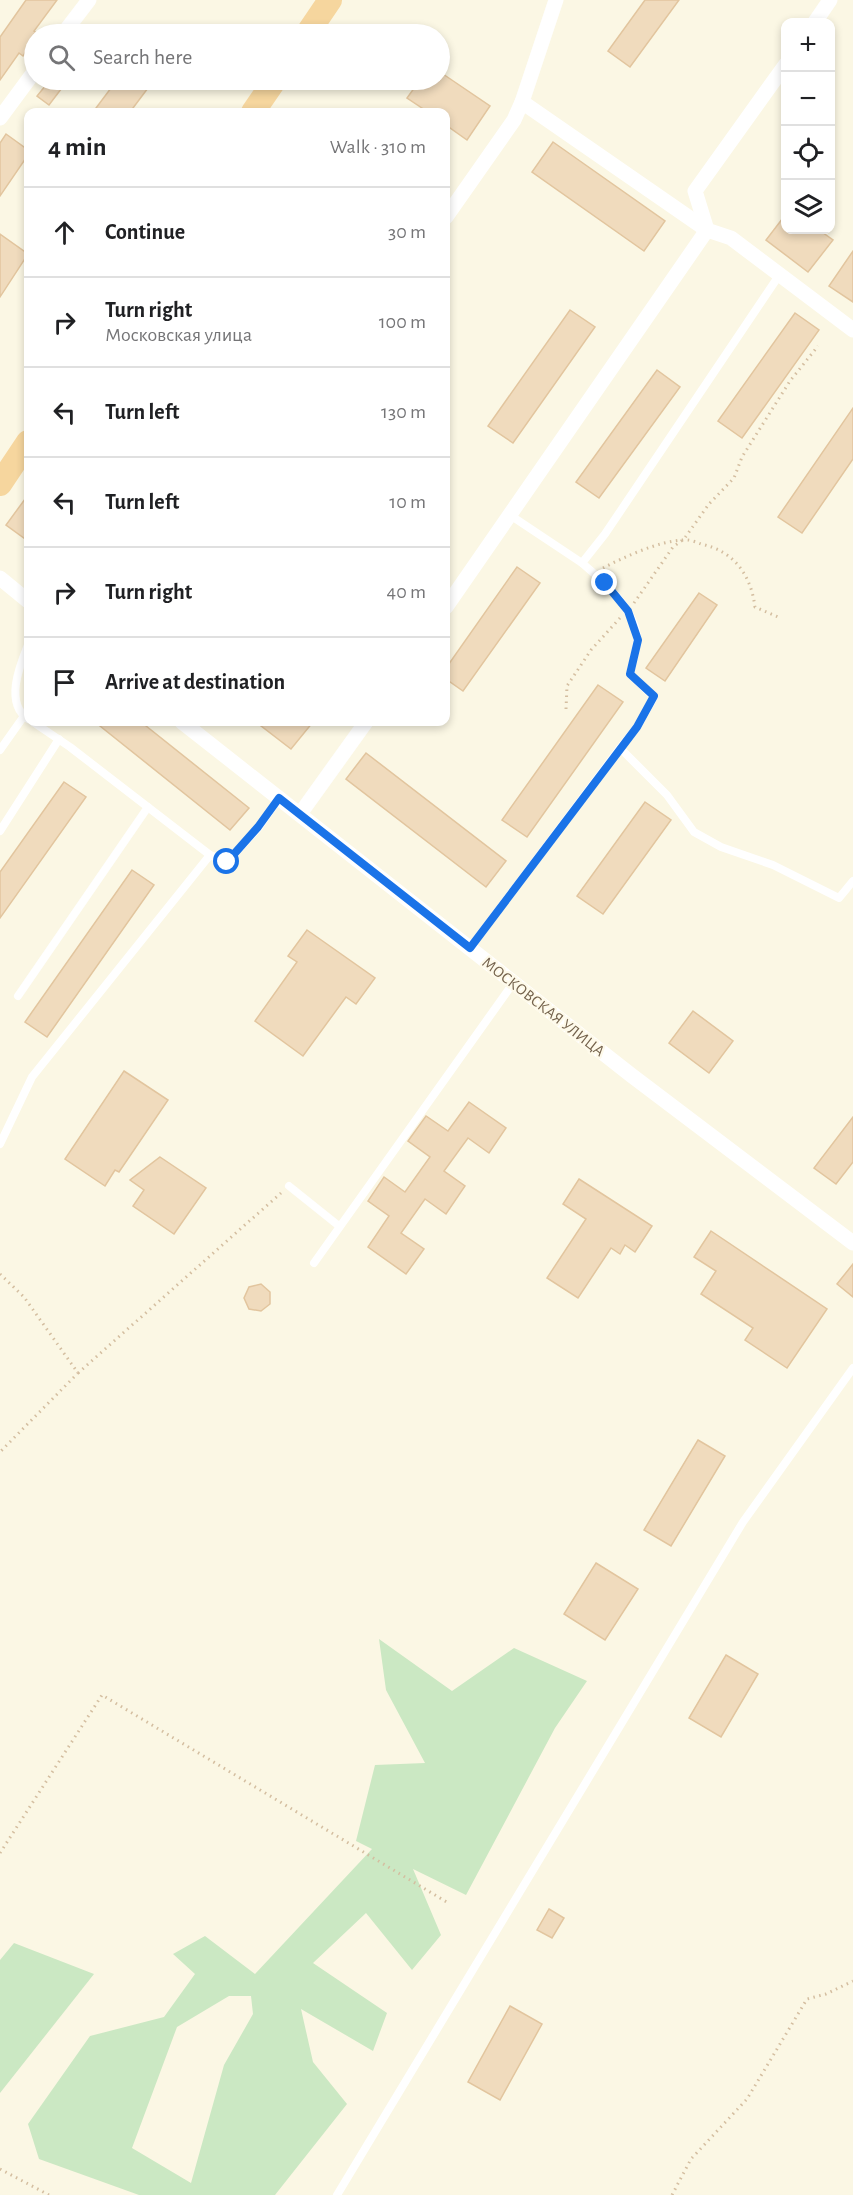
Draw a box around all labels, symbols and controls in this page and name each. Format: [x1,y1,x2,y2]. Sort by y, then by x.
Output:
map controls [781,18,835,234]
button: + [781,18,835,72]
search box [24,24,450,90]
icon: search [45,41,78,74]
text: Search here [93,46,192,68]
button: − [781,72,835,126]
button: locate [781,126,835,180]
text: 4 min [48,134,107,160]
text: Walk · 310 m [330,137,426,157]
button: layers [781,180,835,234]
icon: ahead [48,216,81,249]
text: Continue [105,221,185,243]
text: 30 m [388,222,426,242]
text: Turn right [105,299,192,321]
icon: right [48,306,81,339]
text: 100 m [379,312,426,332]
text: Московская улица [105,325,252,345]
icon: left [48,396,81,429]
text: Turn left [105,401,179,423]
text: 130 m [381,402,426,422]
icon: left [48,486,81,519]
text: Turn left [105,491,179,513]
text: 10 m [389,492,426,512]
route end [591,569,617,595]
icon: right [48,576,81,609]
text: Turn right [105,581,192,603]
text: 40 m [387,582,426,602]
icon: arrive [48,666,81,699]
text: Arrive at destination [105,671,285,693]
route start [213,848,239,874]
street label: МОСКОВСКАЯ УЛИЦА [479,954,608,1060]

